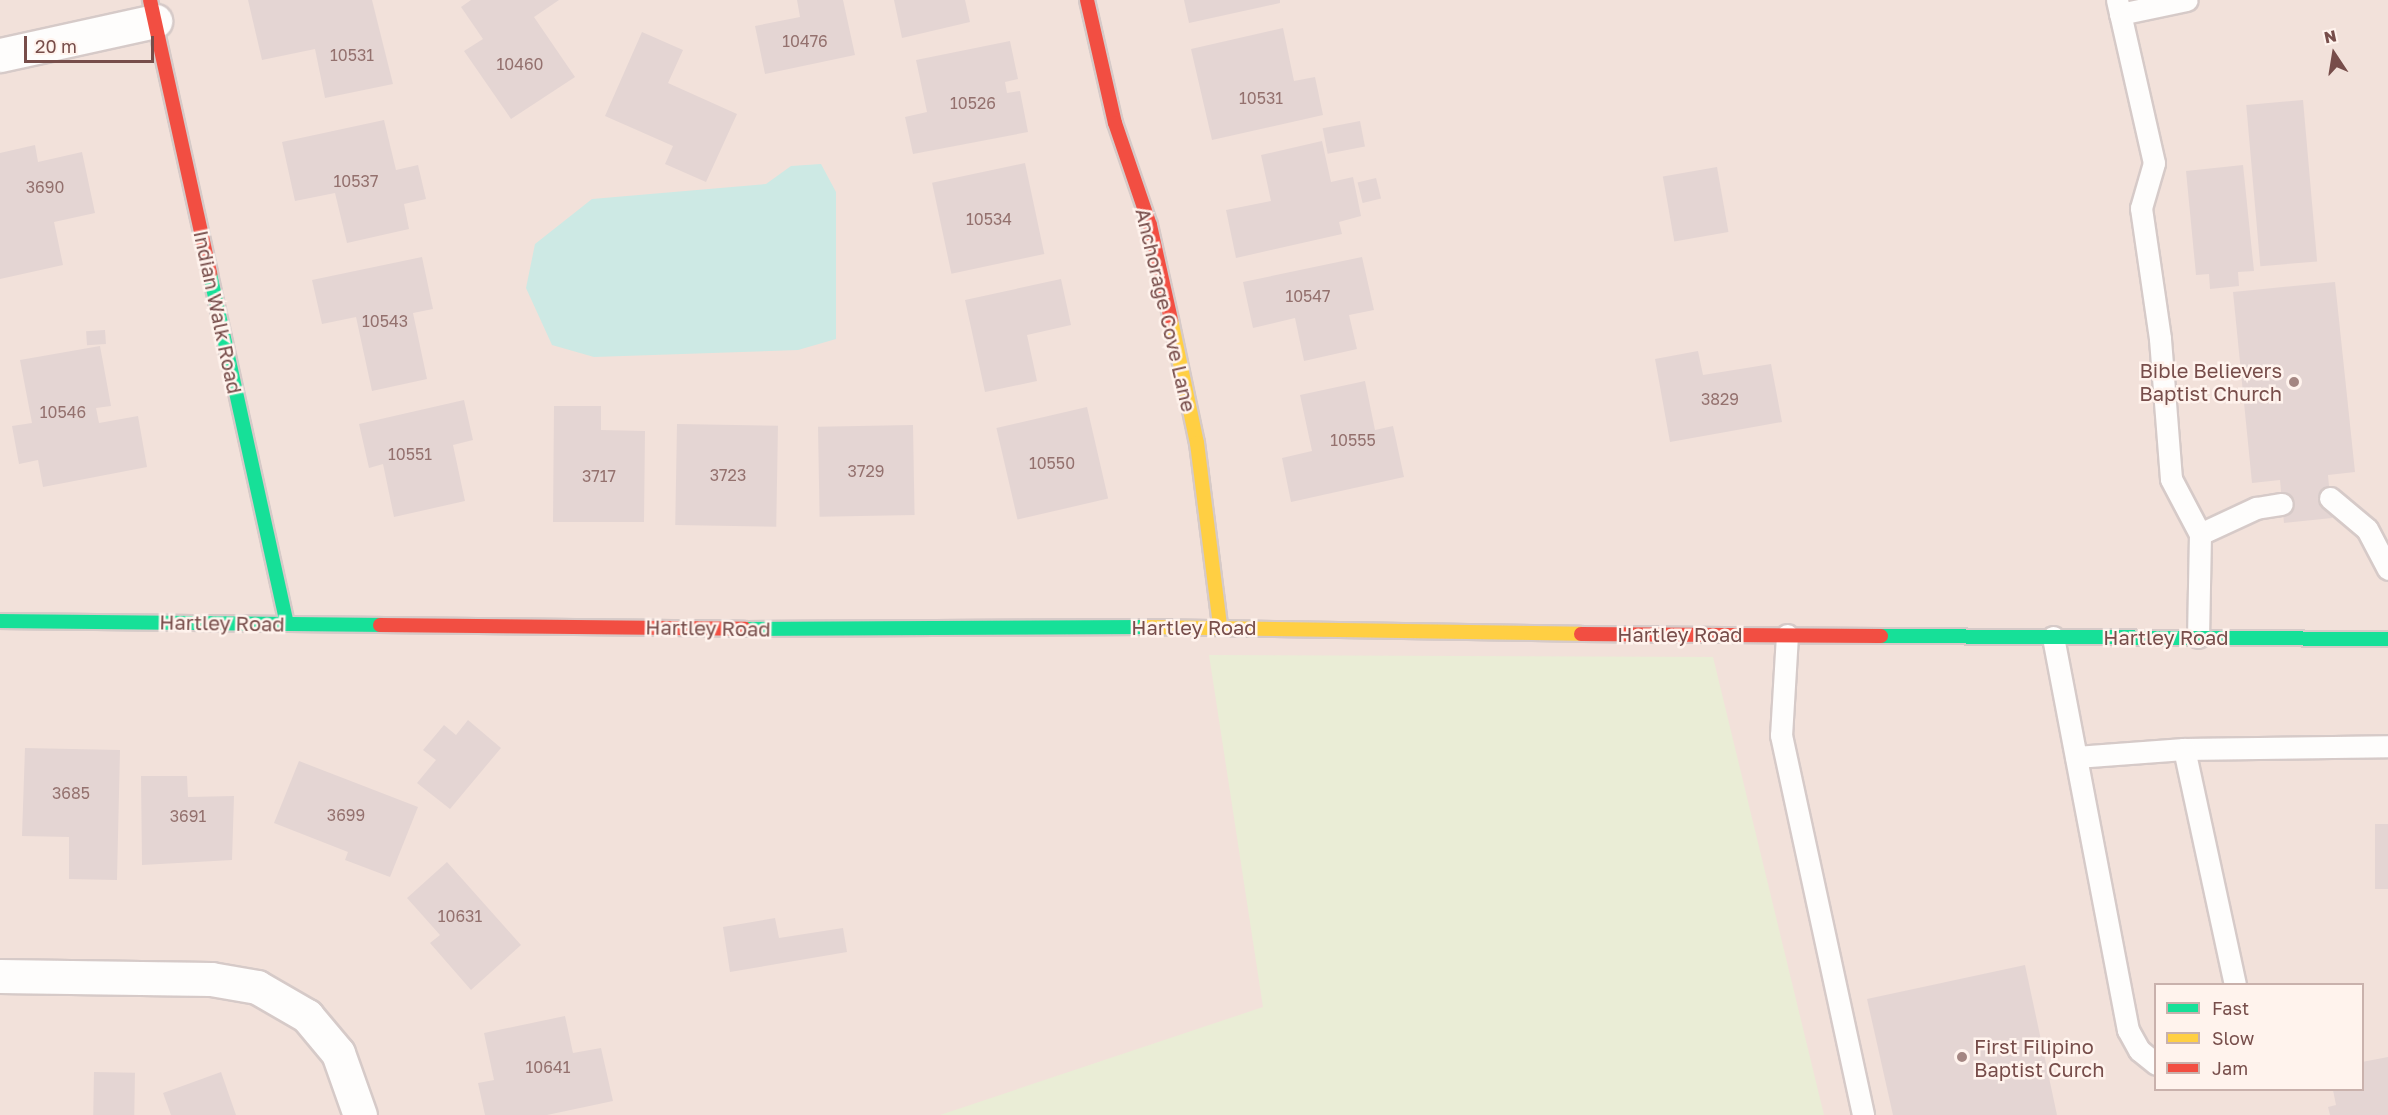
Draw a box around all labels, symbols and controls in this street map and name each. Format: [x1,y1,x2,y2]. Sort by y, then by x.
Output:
scale bar [27,24,158,62]
north arrow [2304,24,2364,84]
text: N [2322,25,2338,47]
house number: 10476 [782,31,828,51]
text: 20 m [35,35,77,57]
house number: 10531 [330,45,374,65]
house number: 10460 [496,54,544,74]
house number: 10531 [1239,88,1283,108]
house number: 10526 [950,93,996,113]
house number: 10537 [334,171,378,191]
house number: 3690 [26,177,64,197]
street label: Anchorage Cove Lane [1131,206,1201,414]
house number: 10534 [966,209,1012,229]
street label: Indian Walk Road [189,228,247,396]
house number: 10547 [1285,286,1331,306]
house number: 10543 [362,311,408,331]
place label: Bible Believers Baptist Church [2139,358,2282,405]
marker: Bible Believers Baptist Church [2287,375,2301,389]
house number: 3829 [1701,389,1739,409]
house number: 10546 [40,402,86,422]
house number: 10555 [1330,430,1376,450]
house number: 10551 [388,444,432,464]
house number: 10550 [1029,453,1075,473]
house number: 3729 [848,461,884,481]
house number: 3723 [710,465,746,485]
house number: 3717 [582,466,616,486]
street label: Hartley Road [159,610,285,636]
street label: Hartley Road [645,615,771,641]
street label: Hartley Road [1131,615,1257,639]
street label: Hartley Road [1617,622,1743,646]
street label: Hartley Road [2103,625,2229,649]
house number: 3685 [52,783,90,803]
house number: 3699 [327,805,365,825]
house number: 3691 [170,806,206,826]
house number: 10631 [438,906,482,926]
legend [2154,983,2364,1091]
text: Fast [2212,997,2249,1019]
text: Slow [2212,1027,2254,1049]
place label: First Filipino Baptist Curch [1974,1034,2104,1081]
marker: First Filipino Baptist Curch [1955,1050,1969,1064]
house number: 10641 [526,1057,570,1077]
text: Jam [2212,1057,2248,1079]

